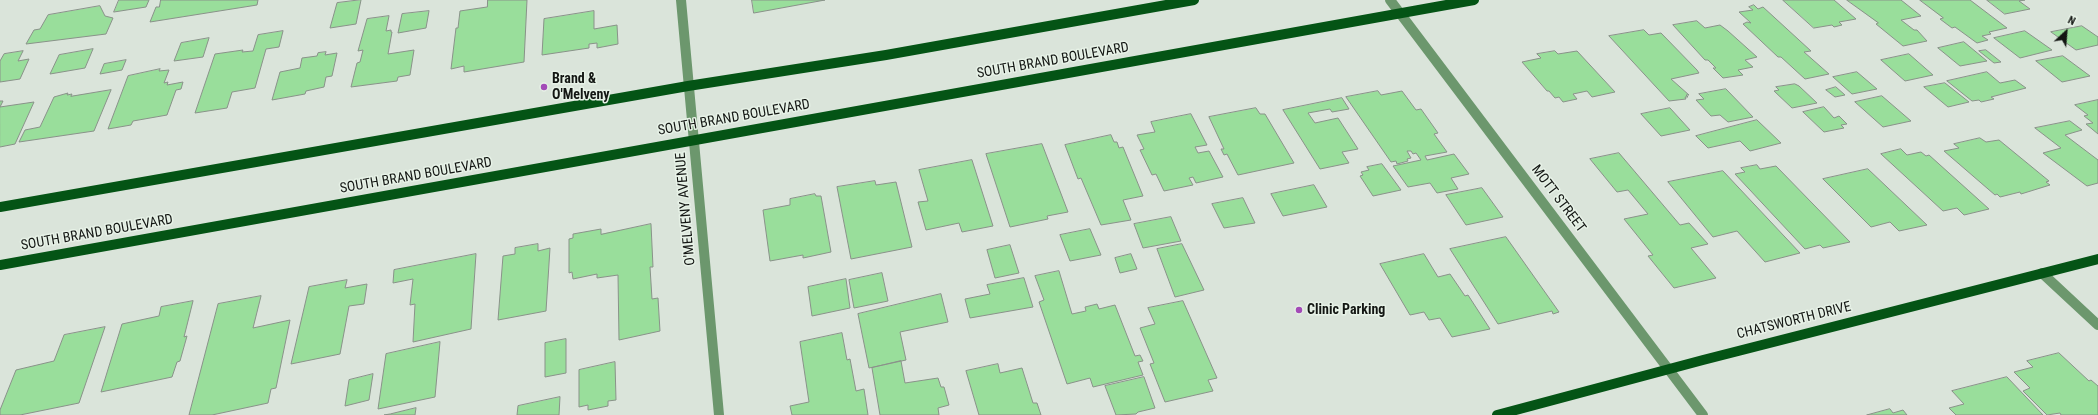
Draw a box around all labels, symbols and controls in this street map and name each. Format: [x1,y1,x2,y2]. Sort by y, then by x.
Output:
north arrow [2046,12,2086,52]
text: N [2066,13,2077,28]
street label: SOUTH BRAND BOULEVARD [976,39,1130,83]
place label: Brand & O'Melveny [552,71,610,104]
marker: Brand & O'Melveny [539,82,549,92]
street label: SOUTH BRAND BOULEVARD [657,96,811,140]
street label: O'MELVENY AVENUE [673,152,699,266]
street label: SOUTH BRAND BOULEVARD [339,154,493,198]
street label: MOTT STREET [1527,162,1589,236]
street label: SOUTH BRAND BOULEVARD [20,211,174,255]
street label: CHATSWORTH DRIVE [1735,299,1853,343]
place label: Clinic Parking [1307,302,1385,318]
marker: Clinic Parking [1294,305,1304,315]

